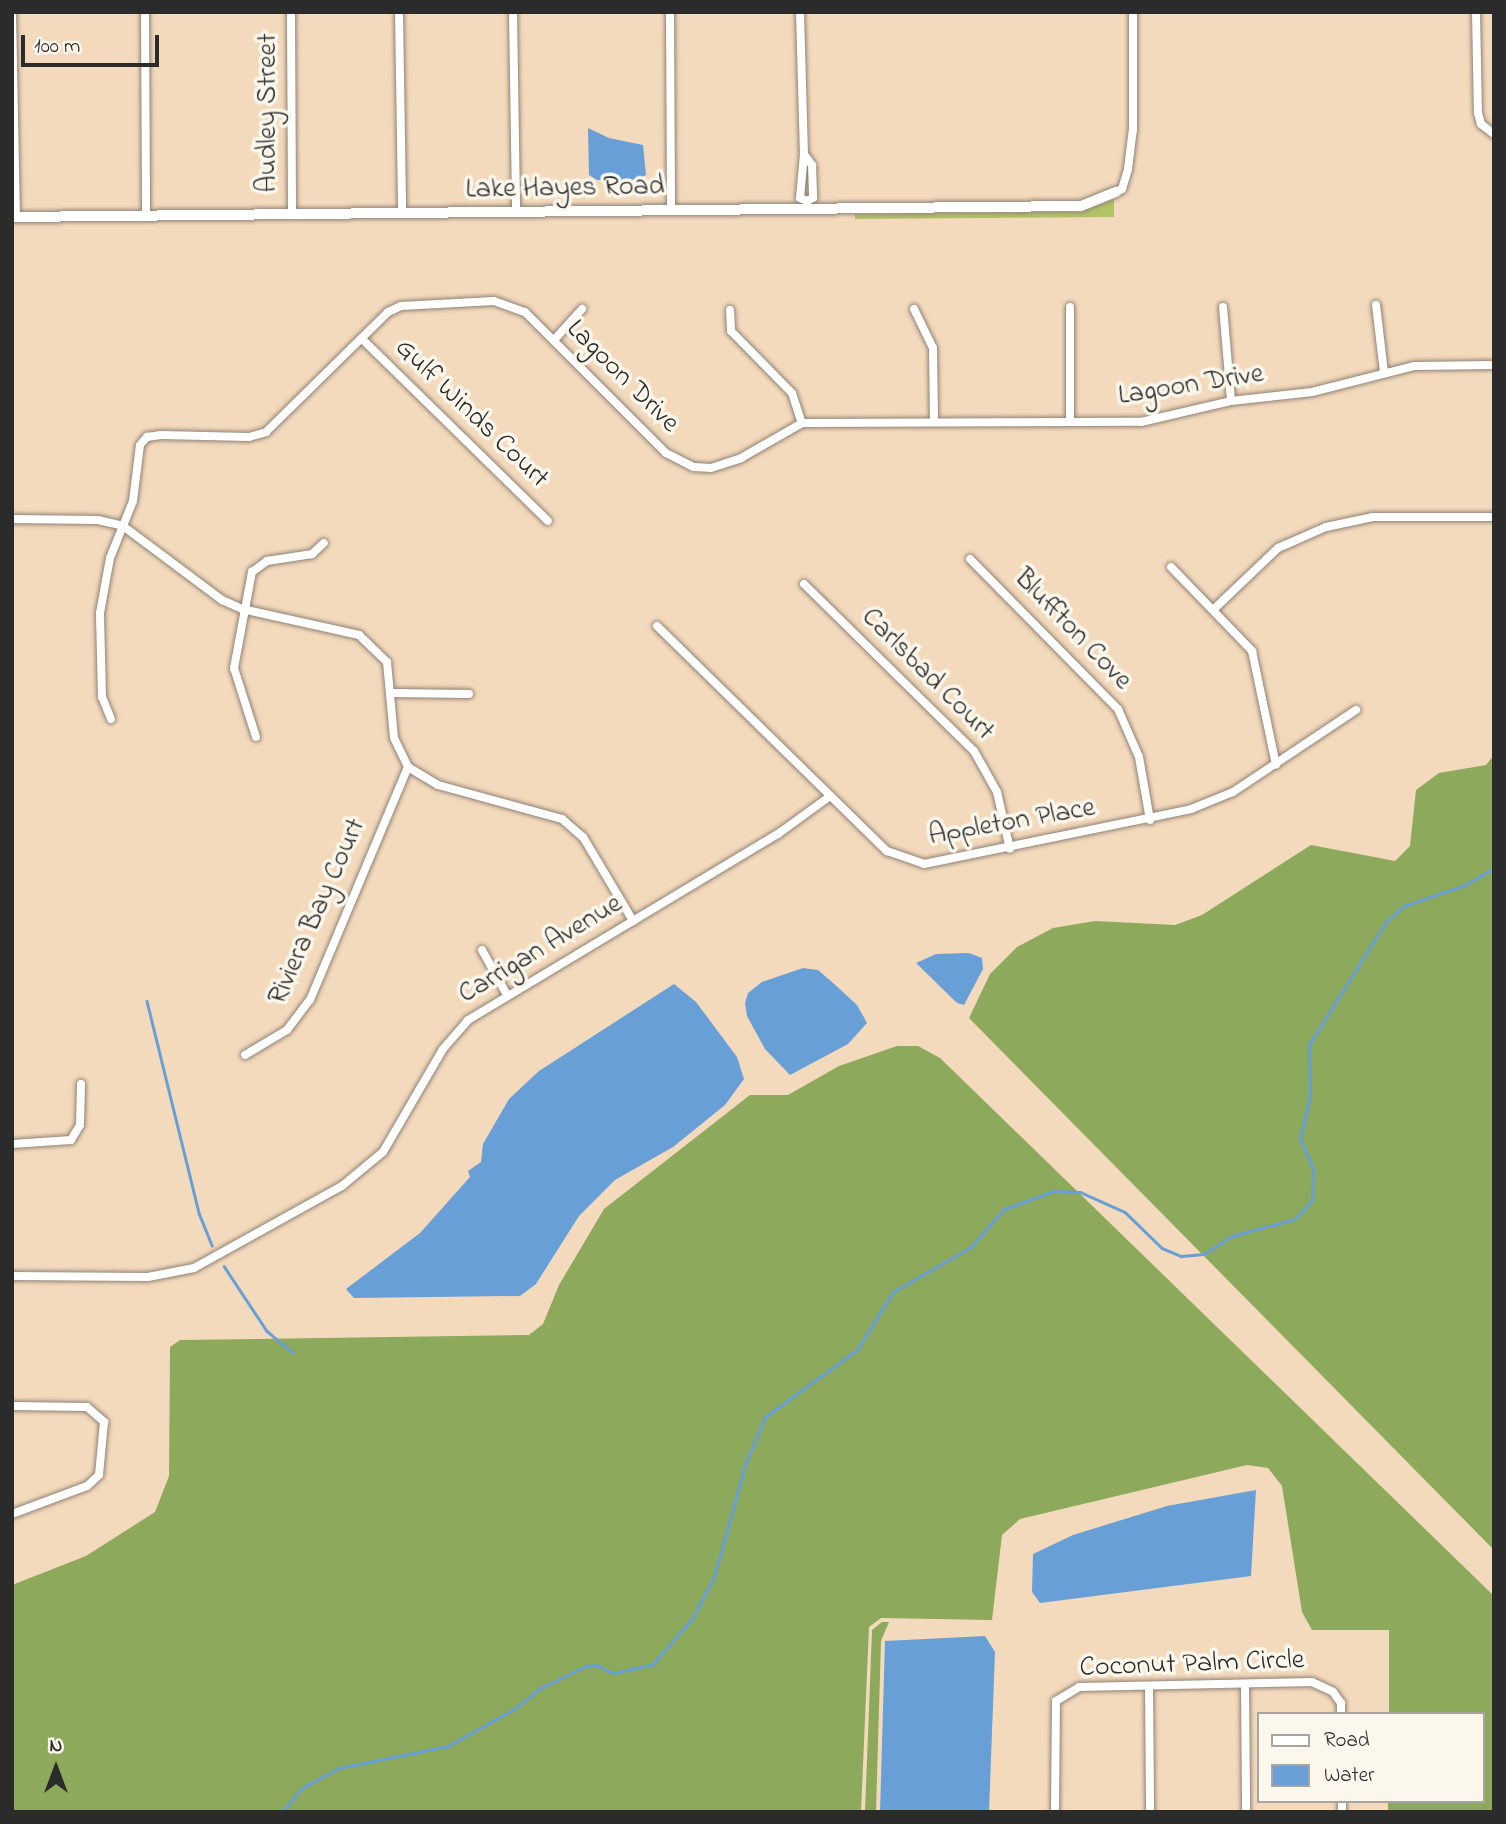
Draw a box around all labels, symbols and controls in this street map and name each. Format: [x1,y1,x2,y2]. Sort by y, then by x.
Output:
scale bar [24,21,163,65]
text: 100 m [34,32,80,62]
street label: Audley Street [252,33,286,193]
street label: Lake Hayes Road [465,170,665,208]
street label: Lagoon Drive [558,313,686,441]
street label: Gulf Winds Court [387,332,555,496]
street label: Lagoon Drive [1116,358,1266,414]
street label: Bluffton Cove [1006,562,1138,698]
street label: Carlsbad Court [853,601,1001,749]
street label: Appleton Place [926,792,1098,854]
street label: Riviera Bay Court [262,814,374,1010]
street label: Carrigan Avenue [453,888,629,1012]
street label: Coconut Palm Circle [1079,1644,1305,1686]
legend [1258,1712,1485,1803]
text: Road [1324,1726,1370,1756]
north arrow [21,1733,91,1803]
text: N [50,1733,62,1760]
text: Water [1324,1761,1375,1791]

